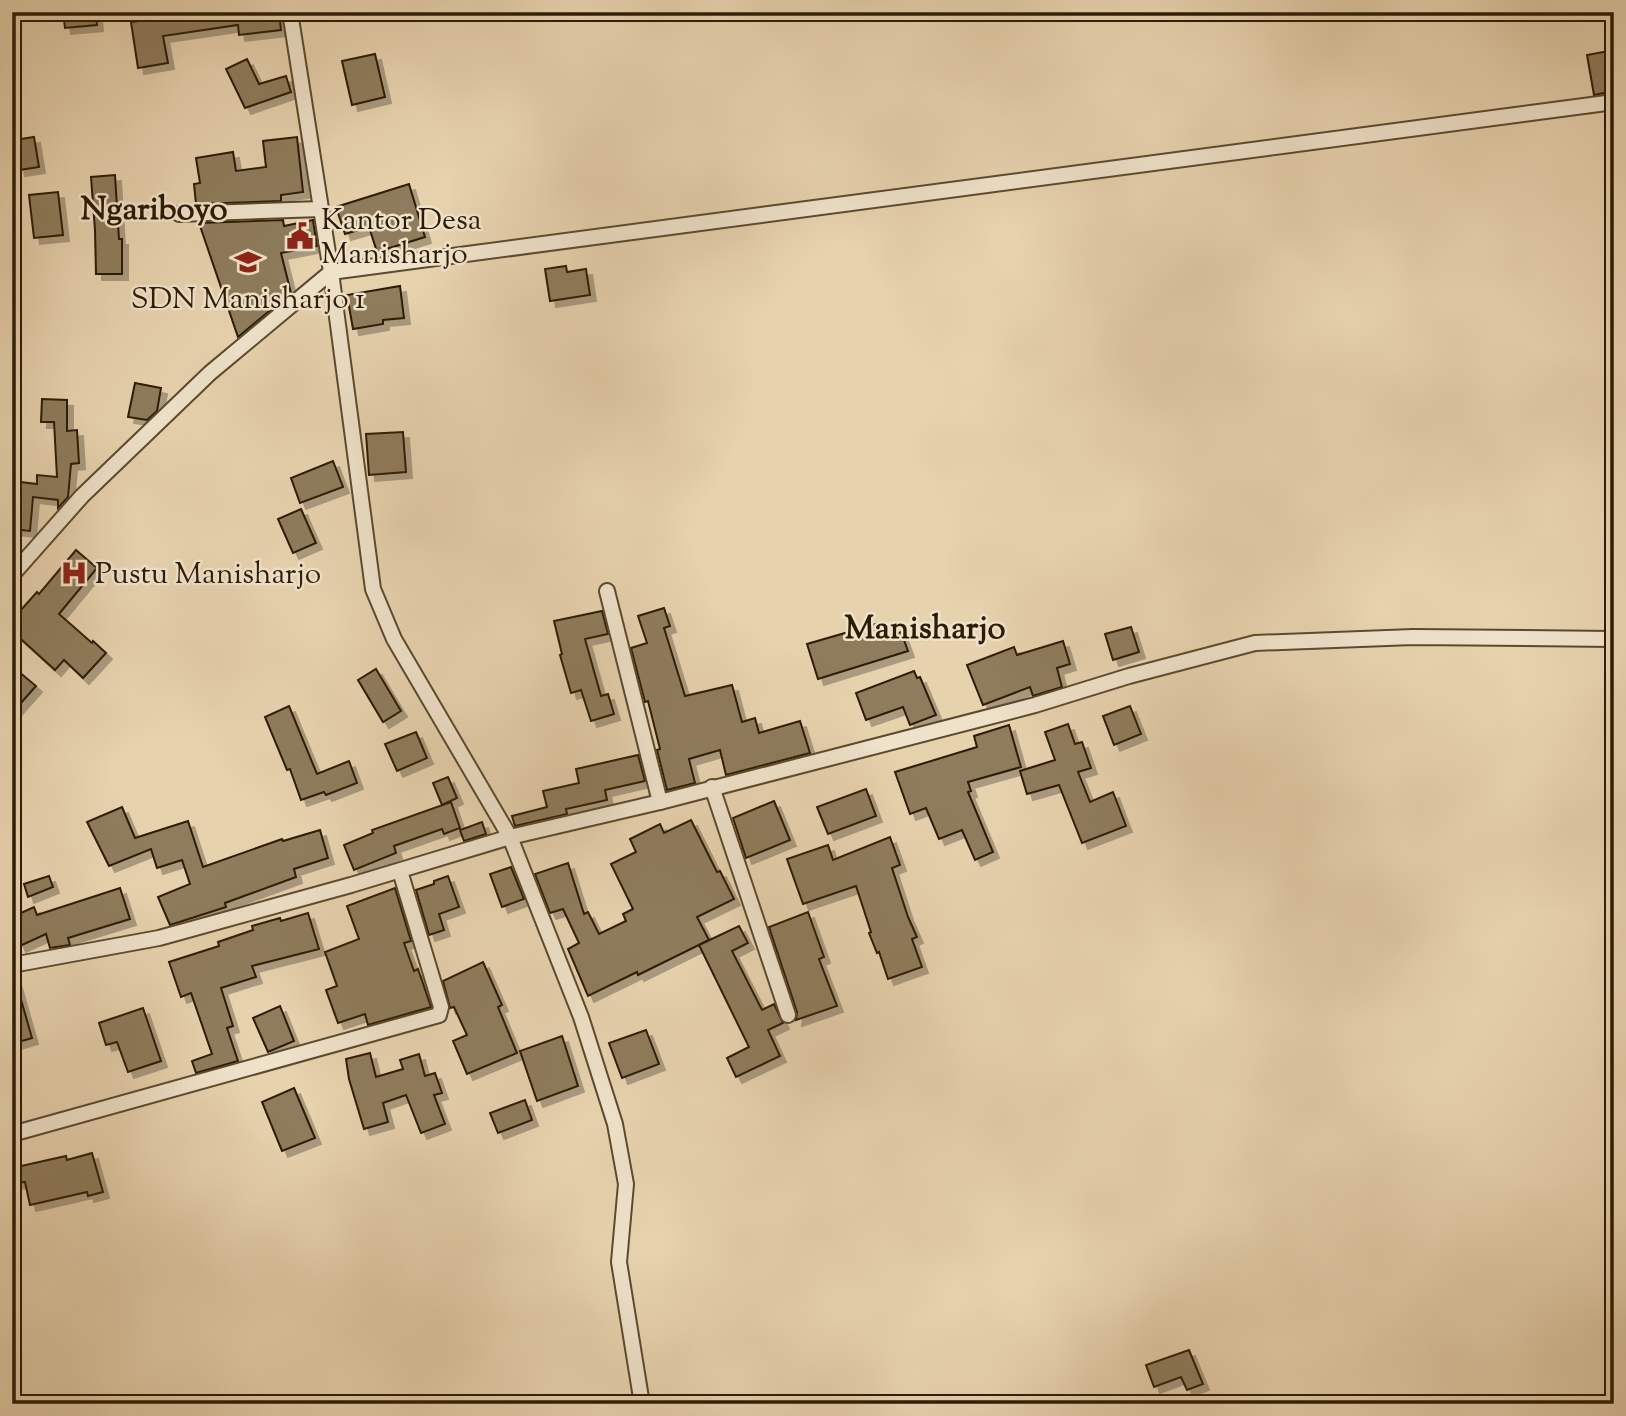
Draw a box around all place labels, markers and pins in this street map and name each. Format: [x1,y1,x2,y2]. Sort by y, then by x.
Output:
place label: Kantor Desa Manisharjo [321,200,482,277]
public building icon: Kantor Desa Manisharjo [285,221,315,251]
school or university icon: SDN Manisharjo 1 [233,247,263,277]
place label: SDN Manisharjo 1 [131,279,365,322]
place label: Pustu Manisharjo [95,554,321,597]
hospital icon: Pustu Manisharjo [59,558,89,588]

